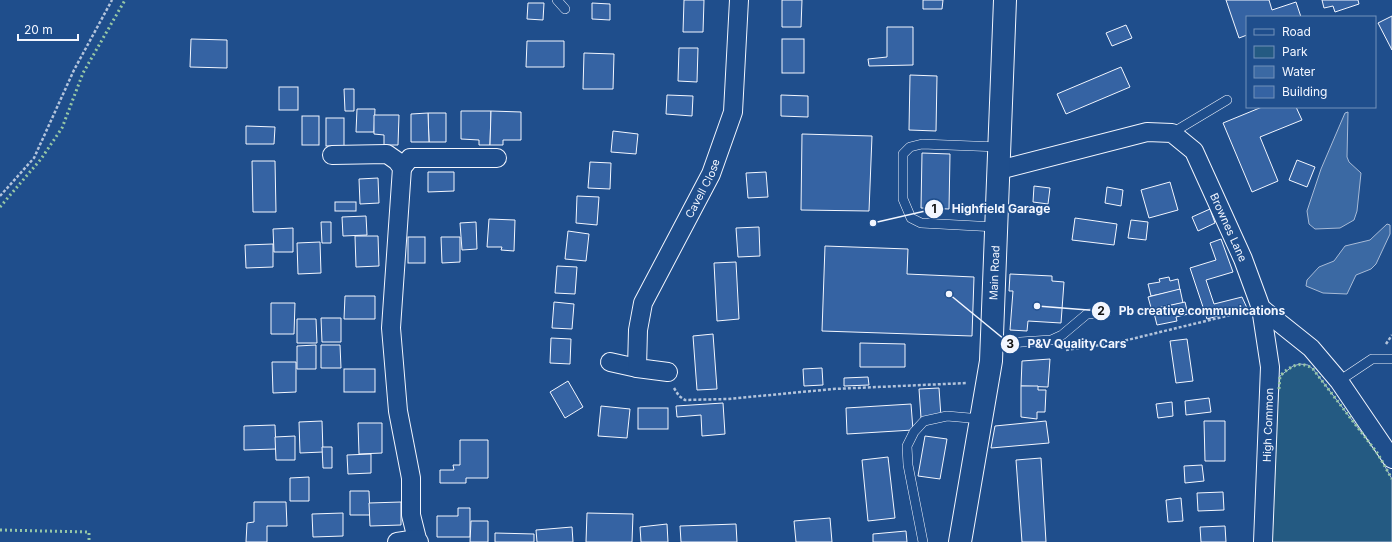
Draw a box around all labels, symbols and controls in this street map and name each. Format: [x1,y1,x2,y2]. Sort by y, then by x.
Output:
scale bar [18,16,78,42]
legend [1246,16,1376,108]
text: 20 m [24,22,53,37]
text: Road [1282,24,1311,39]
text: Park [1282,44,1308,59]
text: Water [1282,64,1316,79]
text: Building [1282,84,1327,99]
street label: Cavell Close [682,157,723,220]
street label: Brownes Lane [1207,191,1250,264]
callout: Highfield Garage [924,197,1059,221]
text: 1 [931,201,937,216]
text: Highfield Garage [952,201,1050,216]
street label: Main Road [986,245,1002,300]
callout: Pb creative communications [1091,299,1294,323]
text: 2 [1097,303,1105,318]
text: Pb creative communications [1119,303,1286,318]
callout: P&V Quality Cars [1000,332,1135,356]
text: 3 [1006,336,1014,351]
text: P&V Quality Cars [1028,336,1127,351]
street label: High Common [1260,388,1276,462]

